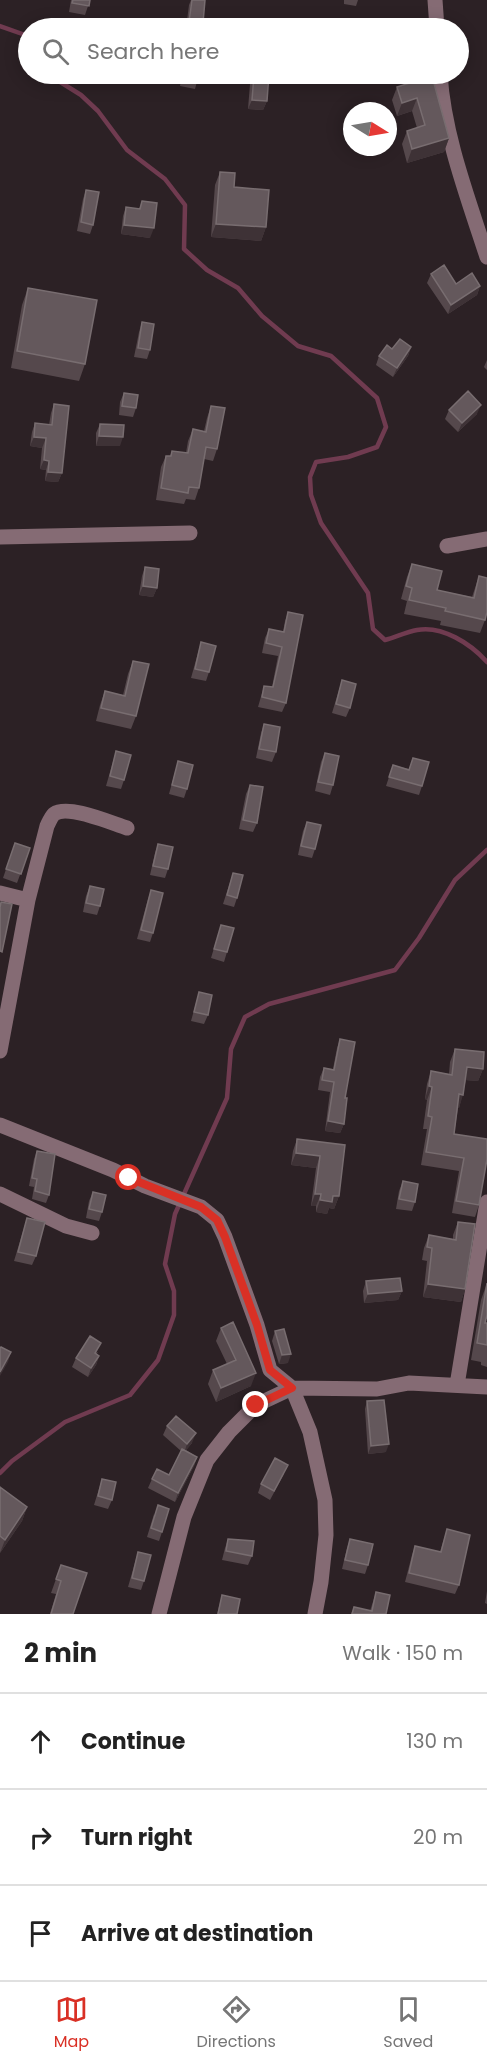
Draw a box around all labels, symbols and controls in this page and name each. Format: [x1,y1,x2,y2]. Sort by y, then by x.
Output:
search box [18,18,469,84]
icon: search [39,35,72,68]
text: Search here [87,36,220,67]
north arrow [343,102,397,156]
route start [115,1164,141,1190]
route end [242,1391,268,1417]
text: 2 min [24,1635,97,1671]
text: Walk · 150 m [342,1639,463,1667]
icon: ahead [24,1725,57,1758]
text: Continue [81,1726,185,1757]
text: 130 m [406,1727,463,1755]
icon: right [24,1821,57,1854]
text: Turn right [81,1822,192,1853]
text: 20 m [413,1823,463,1851]
icon: arrive [24,1917,57,1950]
text: Arrive at destination [81,1918,313,1949]
tab: Map [54,1993,89,2054]
tab: Directions [197,1993,276,2054]
tab: Saved [383,1993,433,2054]

